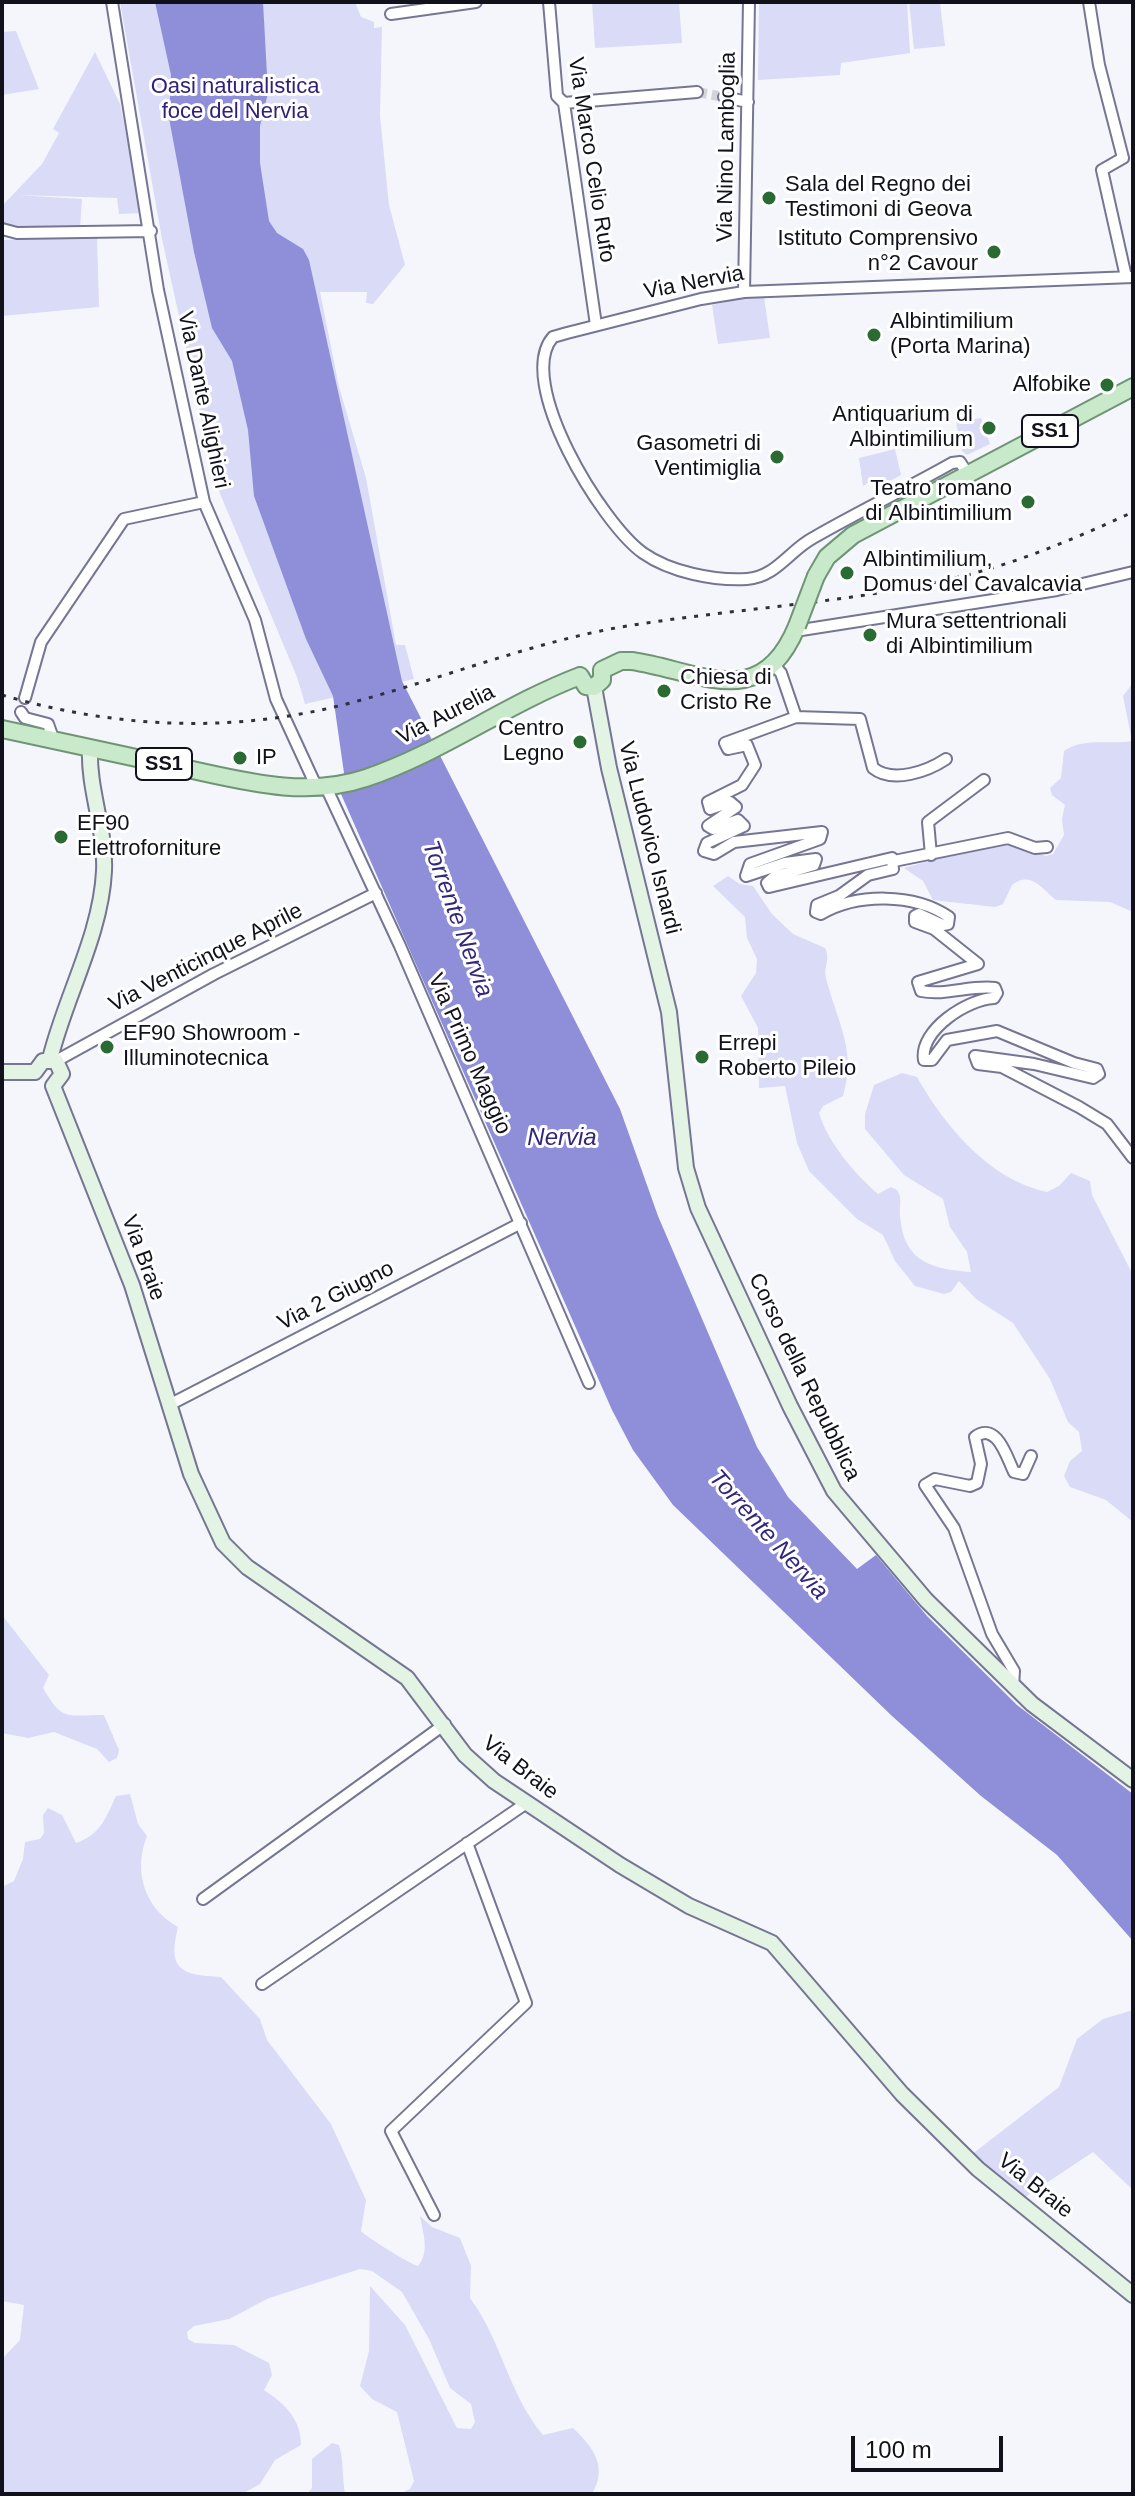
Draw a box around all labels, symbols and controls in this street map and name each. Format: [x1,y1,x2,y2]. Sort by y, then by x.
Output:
street label: Via Nino Lamboglia [712,52,742,242]
street label: Via Marco Celio Rufo [562,55,620,265]
park label: Oasi naturalistica foce del Nervia [151,74,319,126]
place label: Sala del Regno dei Testimoni di Geova [785,172,972,224]
marker: Sala del Regno dei Testimoni di Geova [760,189,778,207]
place label: Istituto Comprensivo n°2 Cavour [777,226,978,278]
marker: Istituto Comprensivo n°2 Cavour [985,243,1003,261]
street label: Via Nervia [642,260,746,306]
street label: Via Dante Alighieri [171,309,235,491]
place label: Albintimilium (Porta Marina) [890,309,1031,360]
marker: Albintimilium (Porta Marina) [865,326,883,344]
place label: Alfobike [1013,372,1091,398]
marker: Alfobike [1098,376,1116,394]
place label: Antiquarium di Albintimilium [832,402,973,454]
road number: SS1 [1022,415,1078,447]
marker: Antiquarium di Albintimilium [980,419,998,437]
place label: Gasometri di Ventimiglia [636,431,761,482]
marker: Gasometri di Ventimiglia [768,448,786,466]
place label: Teatro romano di Albintimilium [865,476,1012,528]
marker: Teatro romano di Albintimilium [1019,493,1037,511]
place label: Albintimilium, Domus del Cavalcavia [863,547,1082,598]
marker: Albintimilium, Domus del Cavalcavia [838,564,856,582]
place label: Mura settentrionali di Albintimilium [886,609,1067,660]
marker: Mura settentrionali di Albintimilium [861,626,879,644]
place label: Chiesa di Cristo Re [680,665,772,716]
street label: Via Aurelia [393,679,499,751]
marker: Chiesa di Cristo Re [655,682,673,700]
place label: Centro Legno [498,716,564,768]
marker: Centro Legno [571,733,589,751]
street label: Via Ludovico Isnardi [612,739,686,937]
place label: IP [256,745,277,771]
road number: SS1 [136,748,192,780]
marker: IP [231,749,249,767]
place label: EF90 Elettroforniture [77,811,221,862]
marker: EF90 Elettroforniture [52,828,70,846]
water label: Torrente Nervia [415,837,499,1001]
street label: Via Venticinque Aprile [105,898,307,1018]
street label: Via Primo Maggio [422,970,516,1138]
place label: EF90 Showroom - Illuminotecnica [123,1021,300,1072]
place label: Errepi Roberto Pileio [718,1031,856,1082]
marker: EF90 Showroom - Illuminotecnica [98,1038,116,1056]
marker: Errepi Roberto Pileio [693,1048,711,1066]
water label: Nervia [527,1124,597,1152]
street label: Via Braie [115,1212,171,1304]
street label: Via 2 Giugno [274,1255,398,1337]
street label: Corso della Repubblica [742,1269,866,1485]
water label: Torrente Nervia [702,1464,834,1606]
street label: Via Braie [477,1730,563,1806]
street label: Via Braie [992,2148,1078,2224]
scale bar [855,2420,1007,2470]
text: 100 m [865,2436,932,2463]

